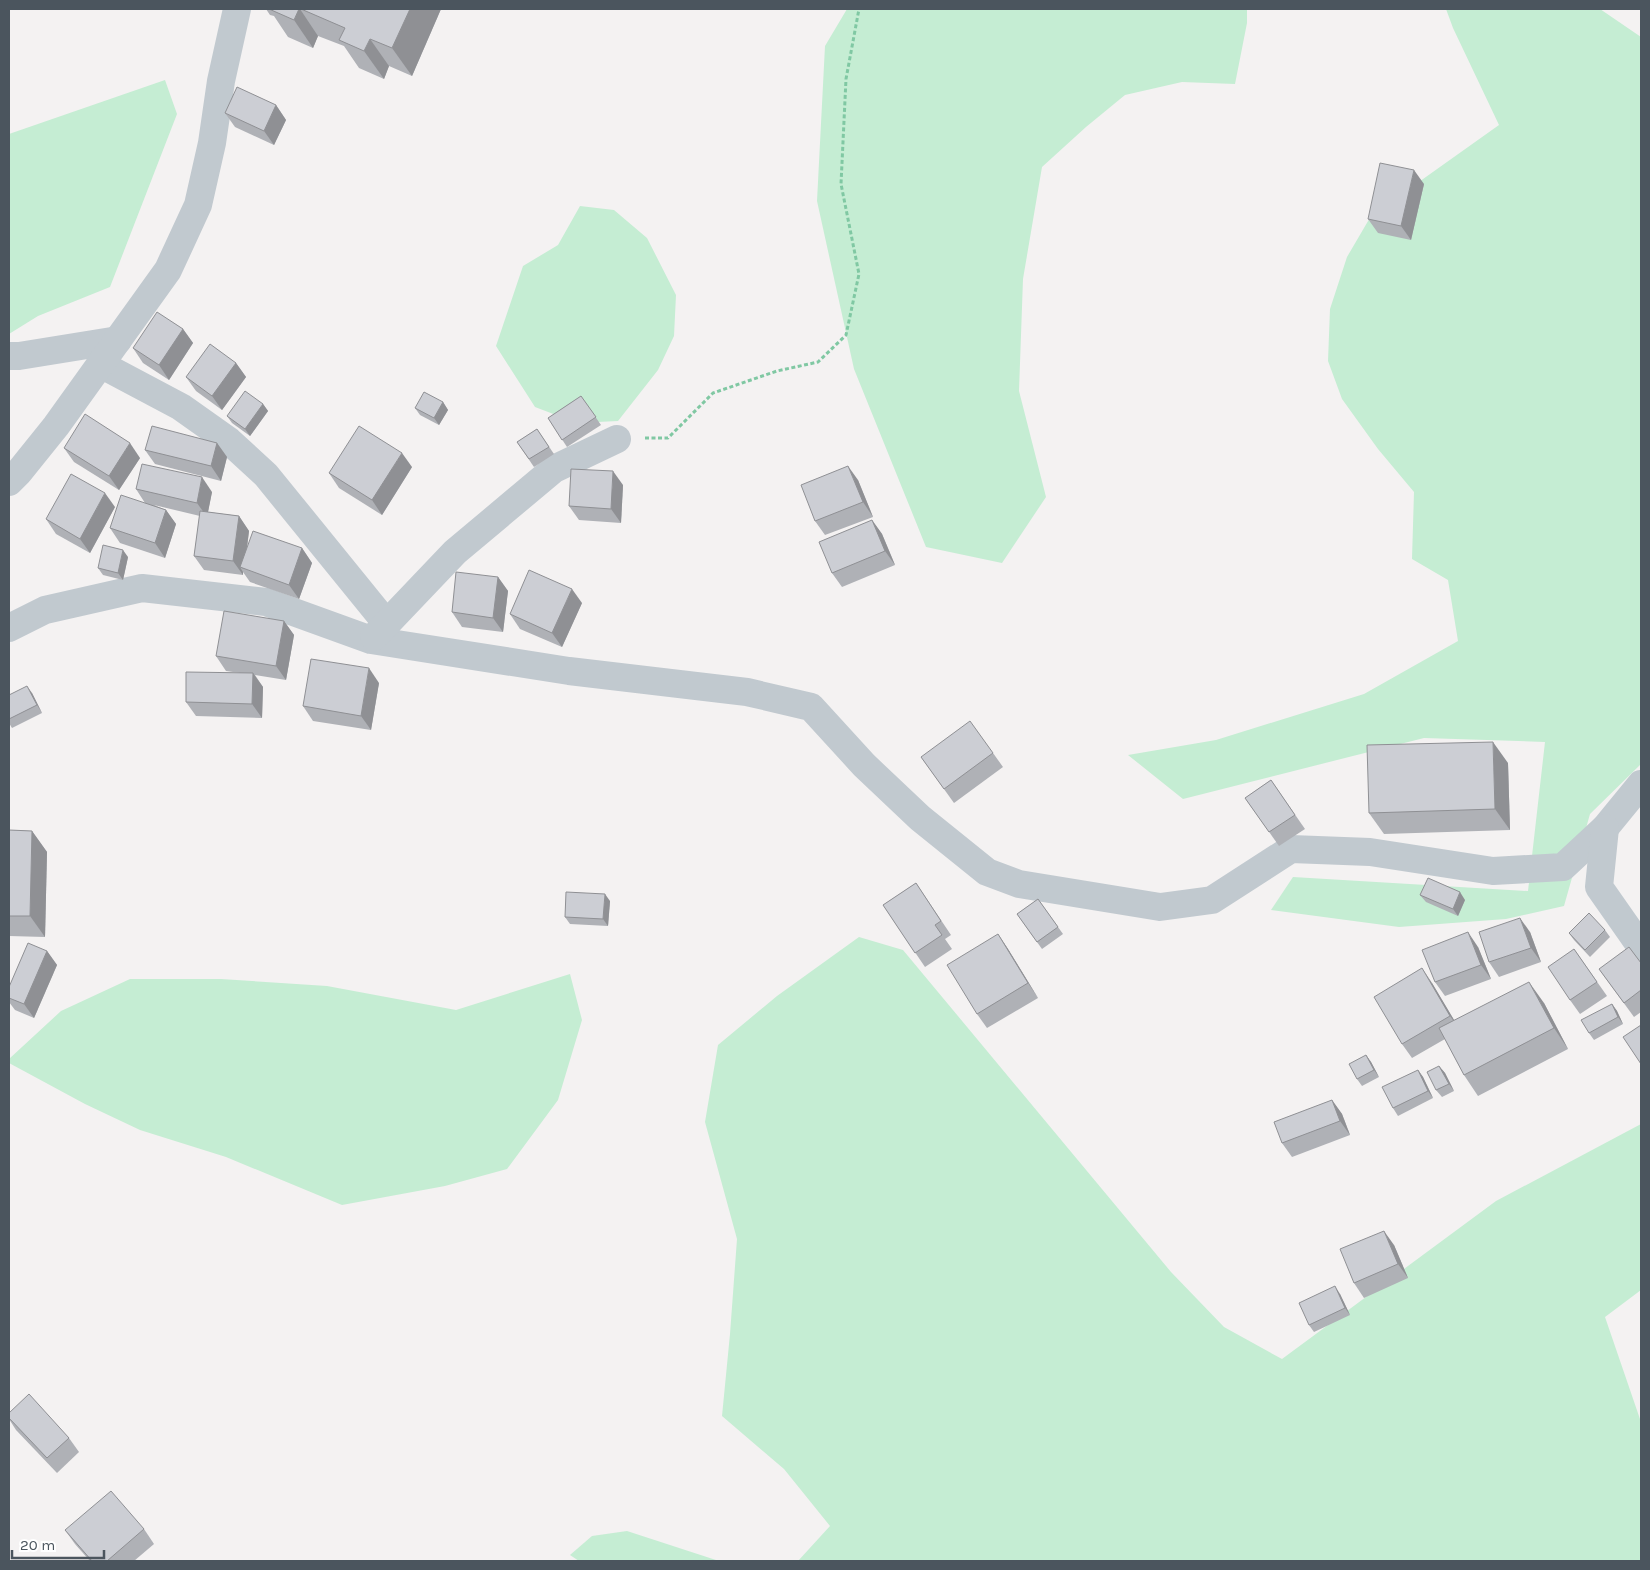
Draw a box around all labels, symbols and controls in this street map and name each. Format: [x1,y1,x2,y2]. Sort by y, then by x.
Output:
scale bar [12,1528,105,1560]
text: 20 m [20,1536,55,1554]

